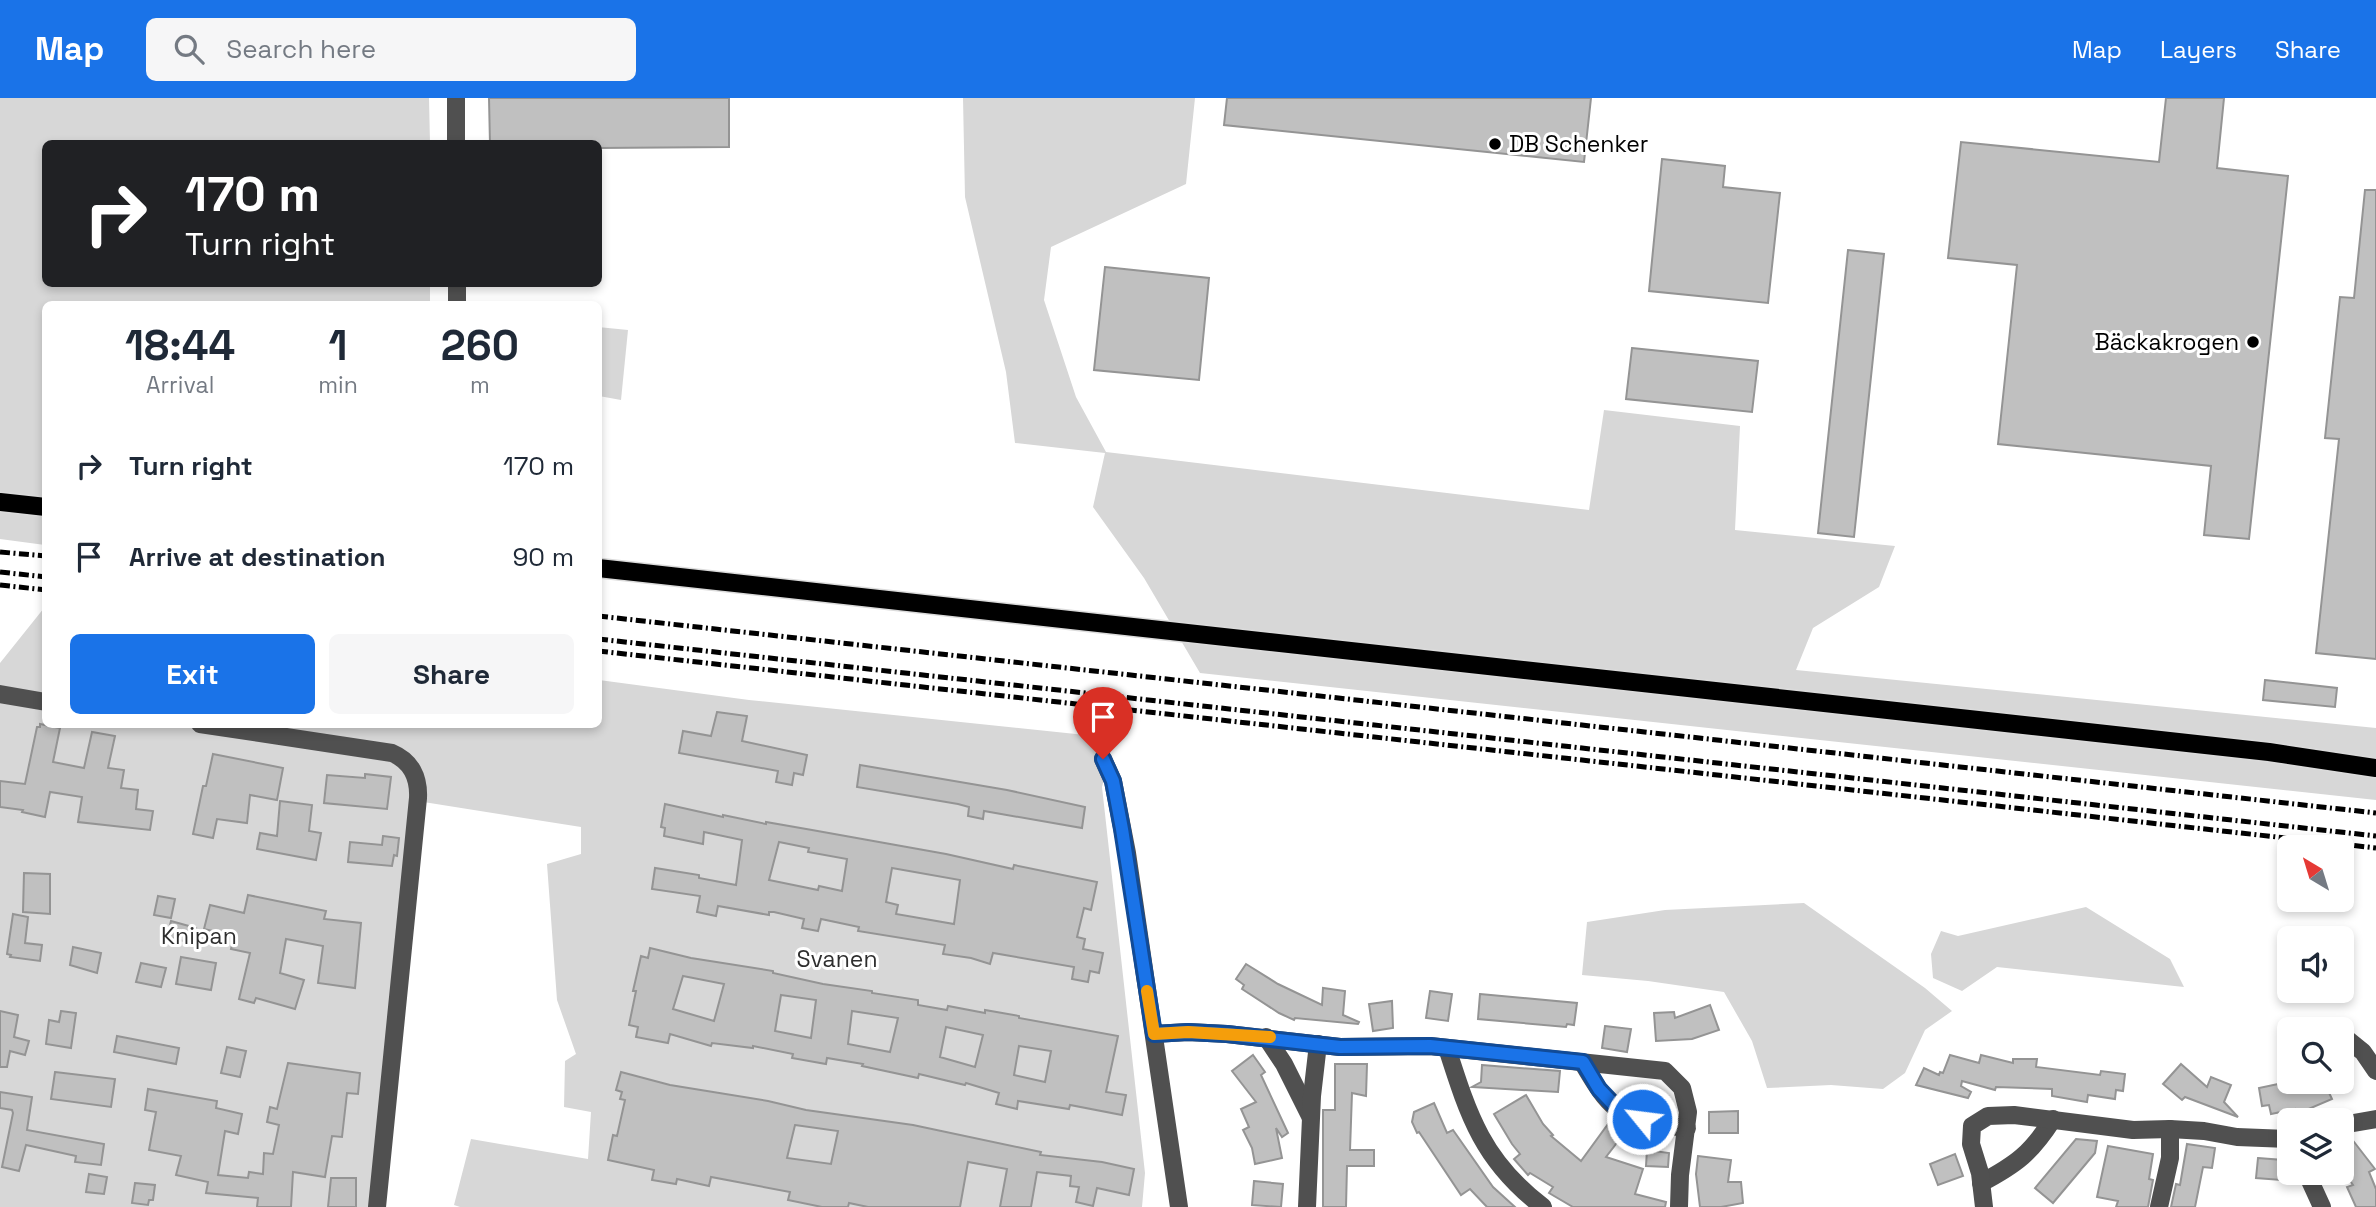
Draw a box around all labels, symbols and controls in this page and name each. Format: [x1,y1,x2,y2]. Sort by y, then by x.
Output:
search box [146,18,636,81]
text: Map [35,28,104,70]
icon: search [170,30,208,68]
text: Search here [226,32,376,66]
text: Map [2072,34,2122,65]
text: Layers [2160,34,2237,65]
text: Share [2275,34,2341,65]
place label: DB Schenker [1509,129,1649,159]
marker: DB Schenker [1487,136,1503,152]
text: 170 m [185,163,320,225]
icon: right [70,168,161,259]
text: Turn right [185,224,335,264]
text: 18:44 [125,319,235,372]
text: 1 [328,319,347,372]
text: 260 [441,319,519,372]
place label: Bäckakrogen [2094,327,2239,357]
marker: Bäckakrogen [2245,334,2261,350]
text: Arrival [146,370,214,400]
text: min [318,370,358,400]
text: m [470,370,490,400]
icon: right [70,447,108,485]
text: Turn right [129,449,253,483]
text: 170 m [503,449,574,483]
icon: arrive [70,538,108,576]
text: Arrive at destination [129,540,386,574]
text: 90 m [512,540,574,574]
button: Exit [70,634,315,714]
button: Share [329,634,574,714]
pin [1073,687,1133,759]
icon: arrive [1084,698,1122,736]
north arrow [2277,835,2354,912]
map controls [2277,835,2354,1185]
park label: Knipan [161,921,237,951]
button: sound [2277,926,2354,1003]
park label: Svanen [796,944,878,974]
button: search [2277,1017,2354,1094]
position arrow [1605,1082,1679,1156]
button: layers [2277,1108,2354,1185]

